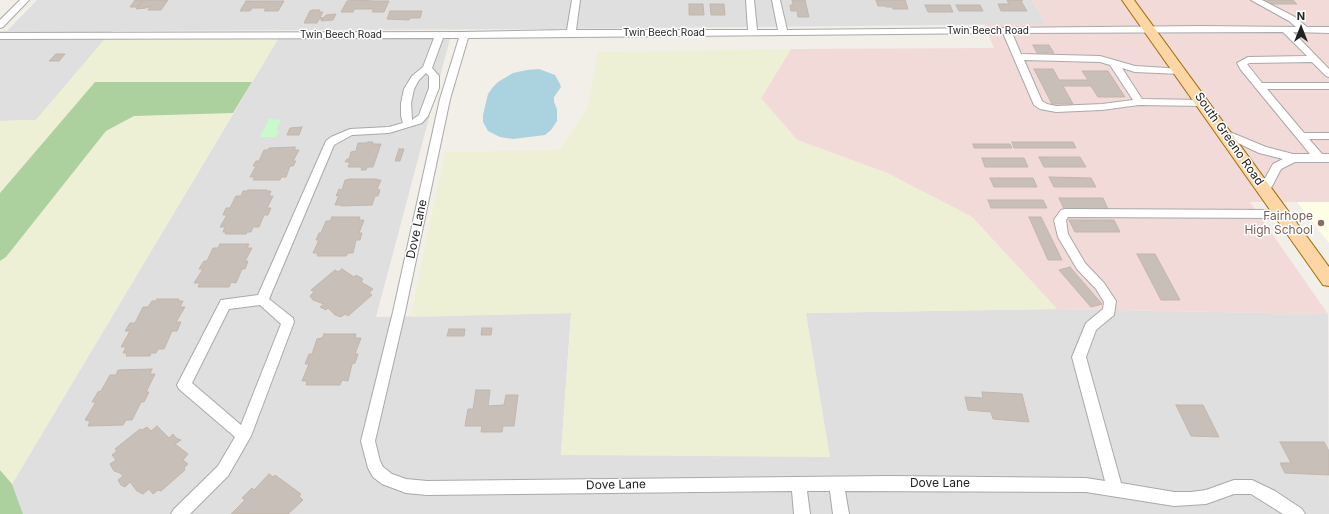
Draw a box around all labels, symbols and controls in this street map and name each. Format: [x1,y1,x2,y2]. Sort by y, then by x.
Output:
north arrow [1281,8,1321,48]
text: N [1297,9,1305,23]
street label: Twin Beech Road [947,25,1029,37]
street label: Twin Beech Road [623,27,705,39]
street label: Twin Beech Road [300,29,382,41]
street label: South Greeno Road [1191,90,1267,188]
street label: Dove Lane [404,198,430,260]
place label: Fairhope High School [1244,209,1313,237]
marker: Fairhope High School [1316,218,1326,228]
street label: Dove Lane [910,476,970,490]
street label: Dove Lane [586,477,646,493]

